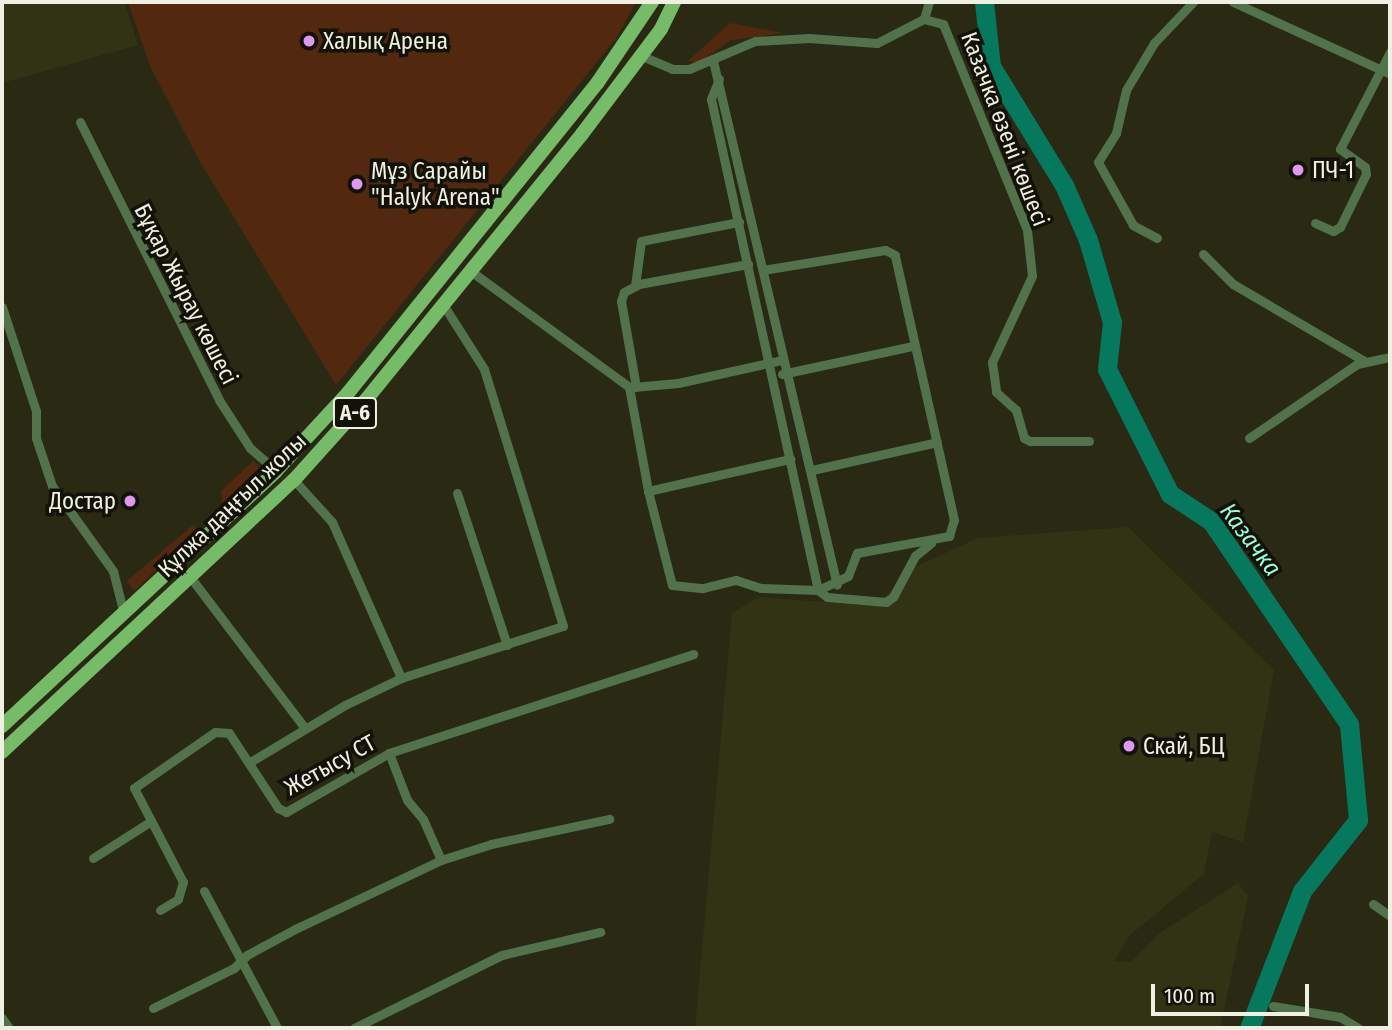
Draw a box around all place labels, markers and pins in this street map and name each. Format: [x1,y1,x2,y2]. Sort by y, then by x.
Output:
place label: Халық Арена [323,27,448,55]
marker: Халық Арена [301,33,317,49]
place label: ПЧ-1 [1312,156,1354,184]
place label: Мұз Сарайы "Halyk Arena" [371,157,500,211]
marker: ПЧ-1 [1290,162,1306,178]
marker: Мұз Сарайы "Halyk Arena" [349,176,365,192]
place label: Достар [49,487,116,515]
marker: Достар [122,493,138,509]
place label: Скай, БЦ [1143,732,1225,760]
marker: Скай, БЦ [1121,738,1137,754]

